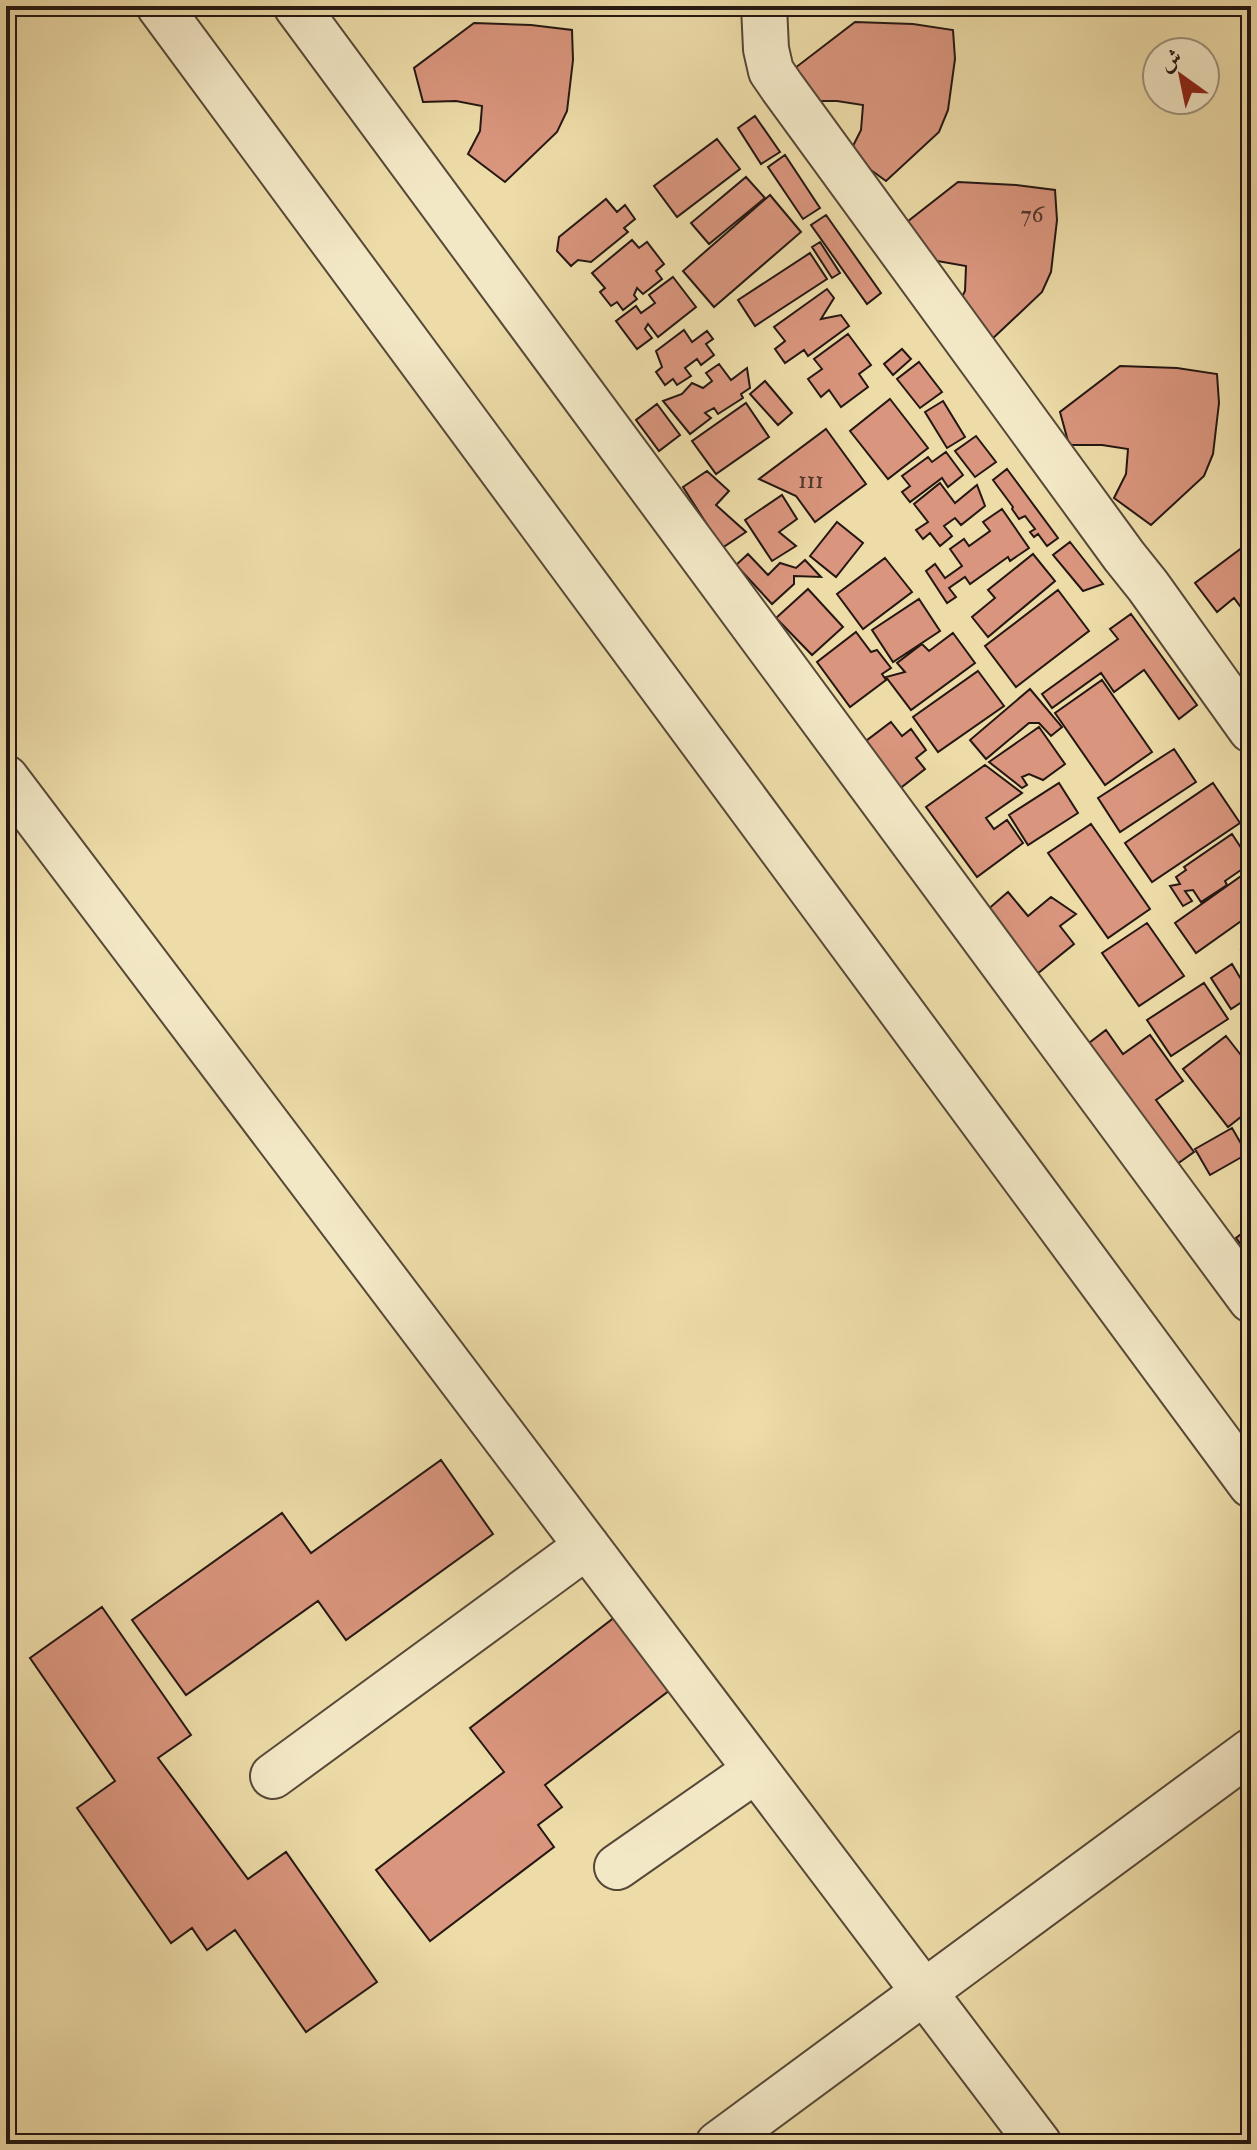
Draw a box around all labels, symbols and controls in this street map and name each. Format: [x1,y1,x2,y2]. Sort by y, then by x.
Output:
north arrow [1141,36,1221,116]
text: ش [1154,42,1187,78]
house number: 76 [1020,199,1045,230]
house number: 111 [798,465,824,496]

